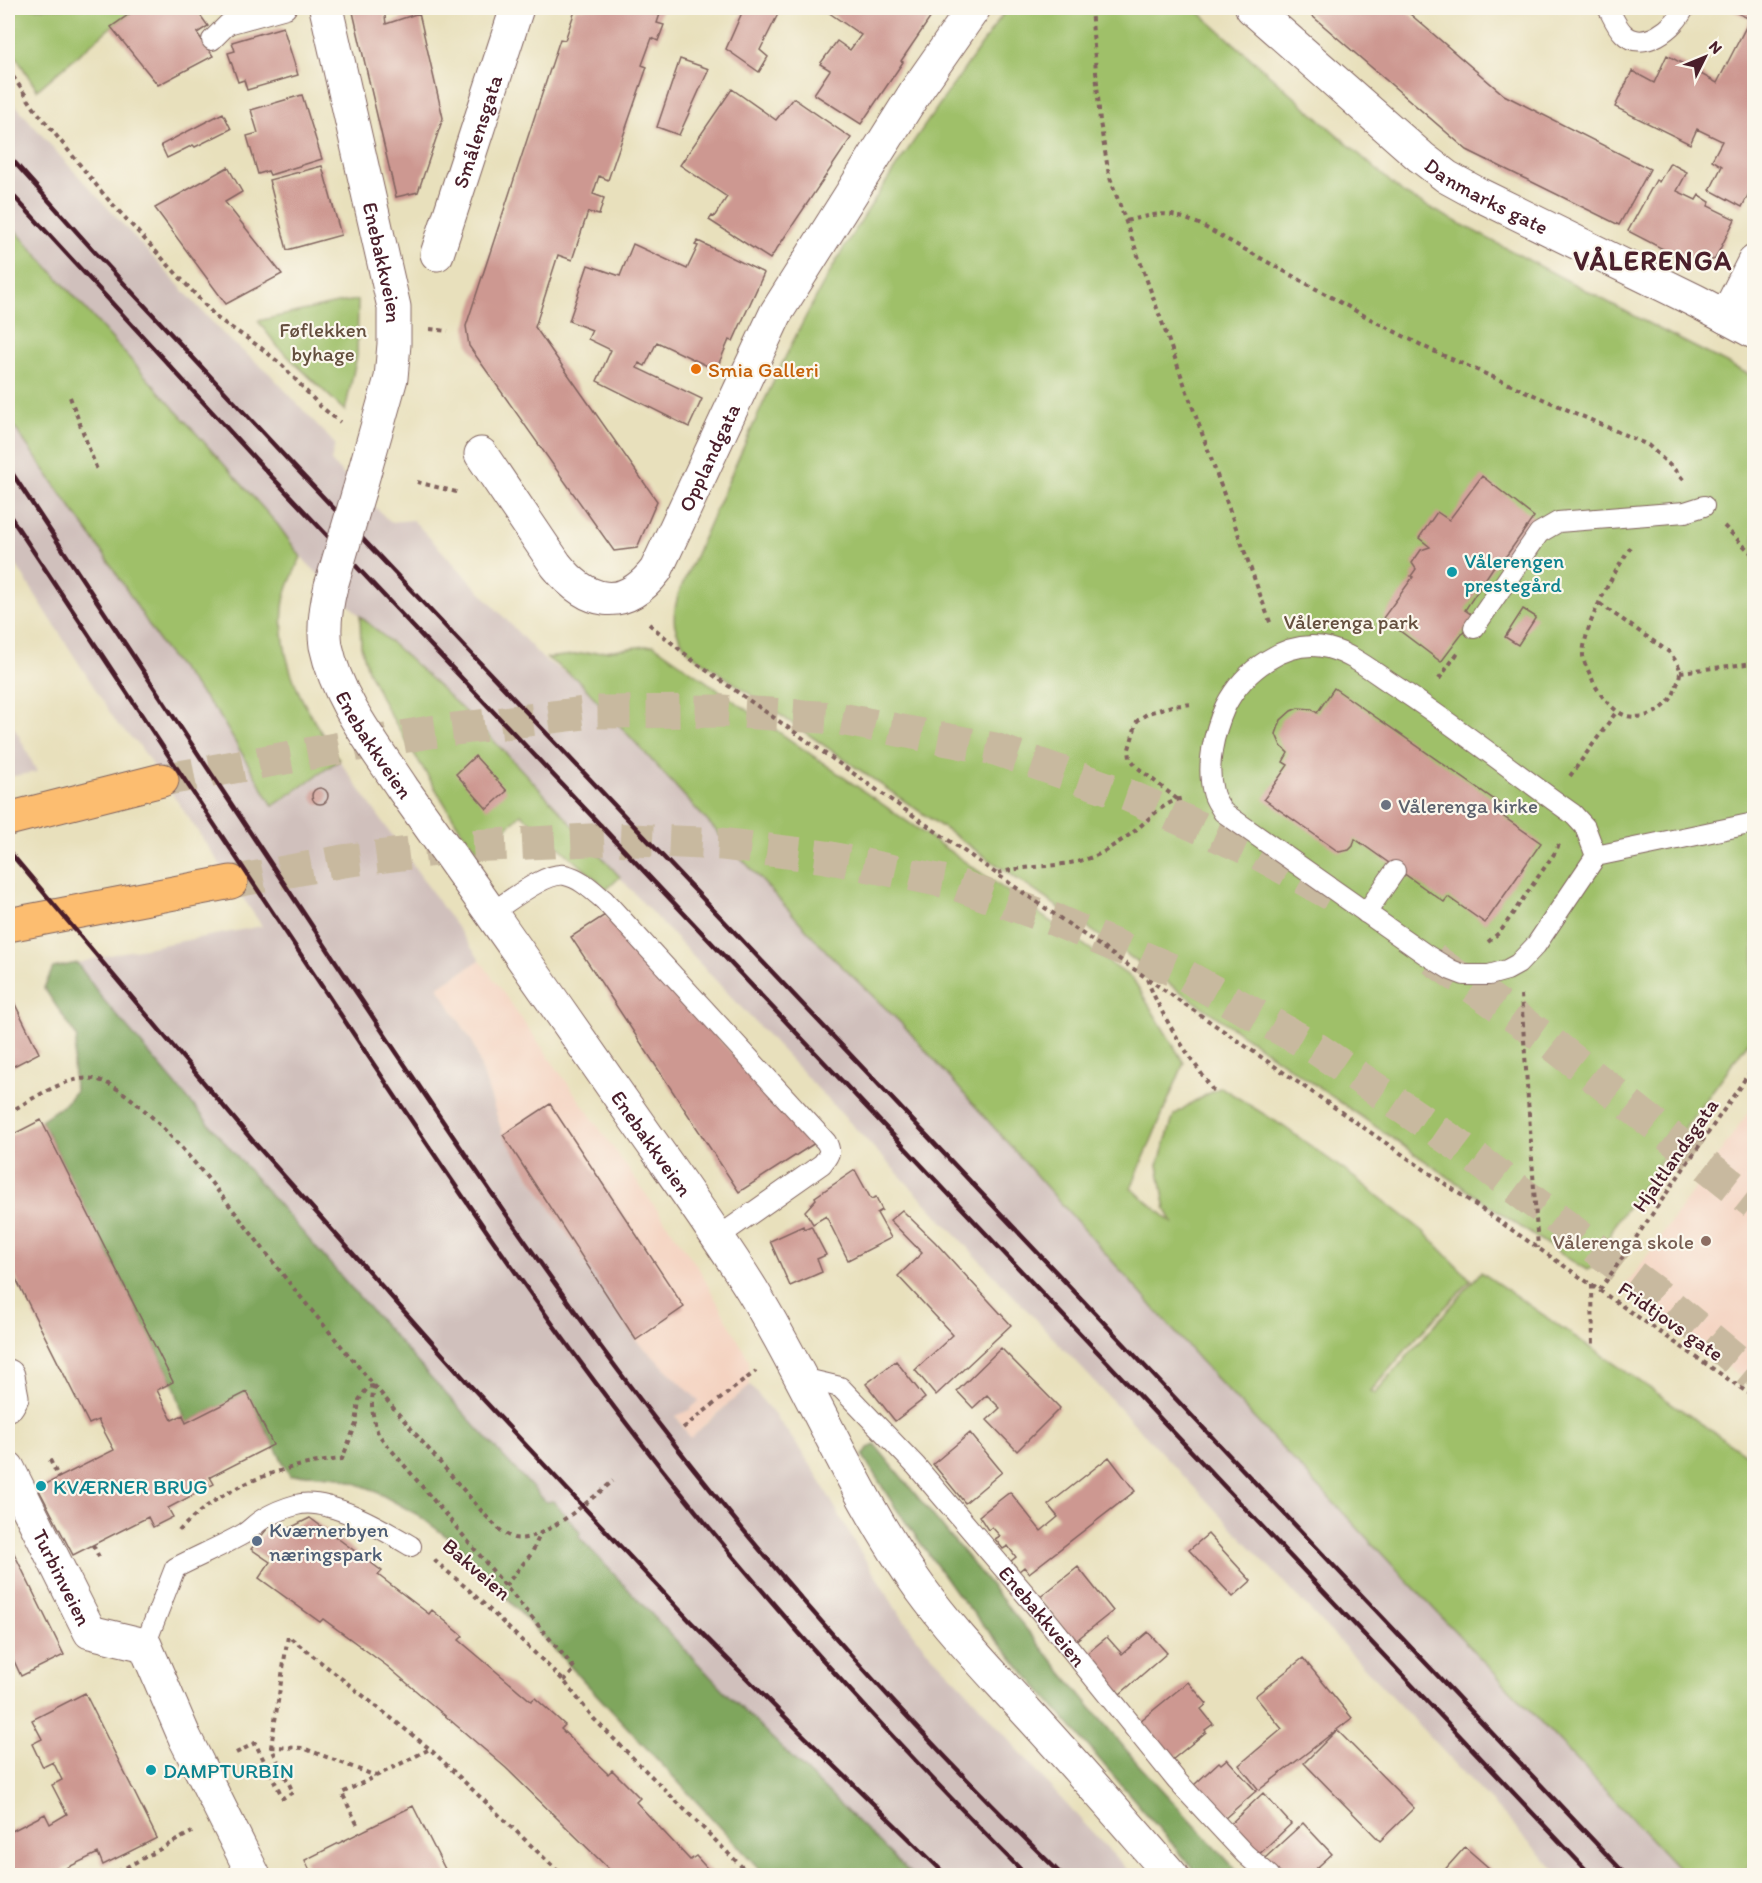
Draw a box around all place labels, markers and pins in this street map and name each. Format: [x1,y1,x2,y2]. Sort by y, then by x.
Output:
place label: Smia Galleri [708,357,819,382]
marker: Smia Galleri [689,362,703,376]
place label: Vålerengen prestegård [1464,548,1564,597]
marker: Vålerengen prestegård [1445,565,1459,579]
place label: Vålerenga kirke [1398,793,1538,818]
marker: Vålerenga kirke [1379,798,1393,812]
place label: Vålerenga skole [1553,1229,1694,1254]
marker: Vålerenga skole [1699,1234,1713,1248]
place label: KVÆRNER BRUG [53,1474,208,1499]
marker: KVÆRNER BRUG [34,1479,48,1493]
place label: Kværnerbyen næringspark [269,1517,389,1566]
marker: Kværnerbyen næringspark [250,1534,264,1548]
place label: DAMPTURBIN [163,1758,294,1783]
marker: DAMPTURBIN [144,1763,158,1777]

